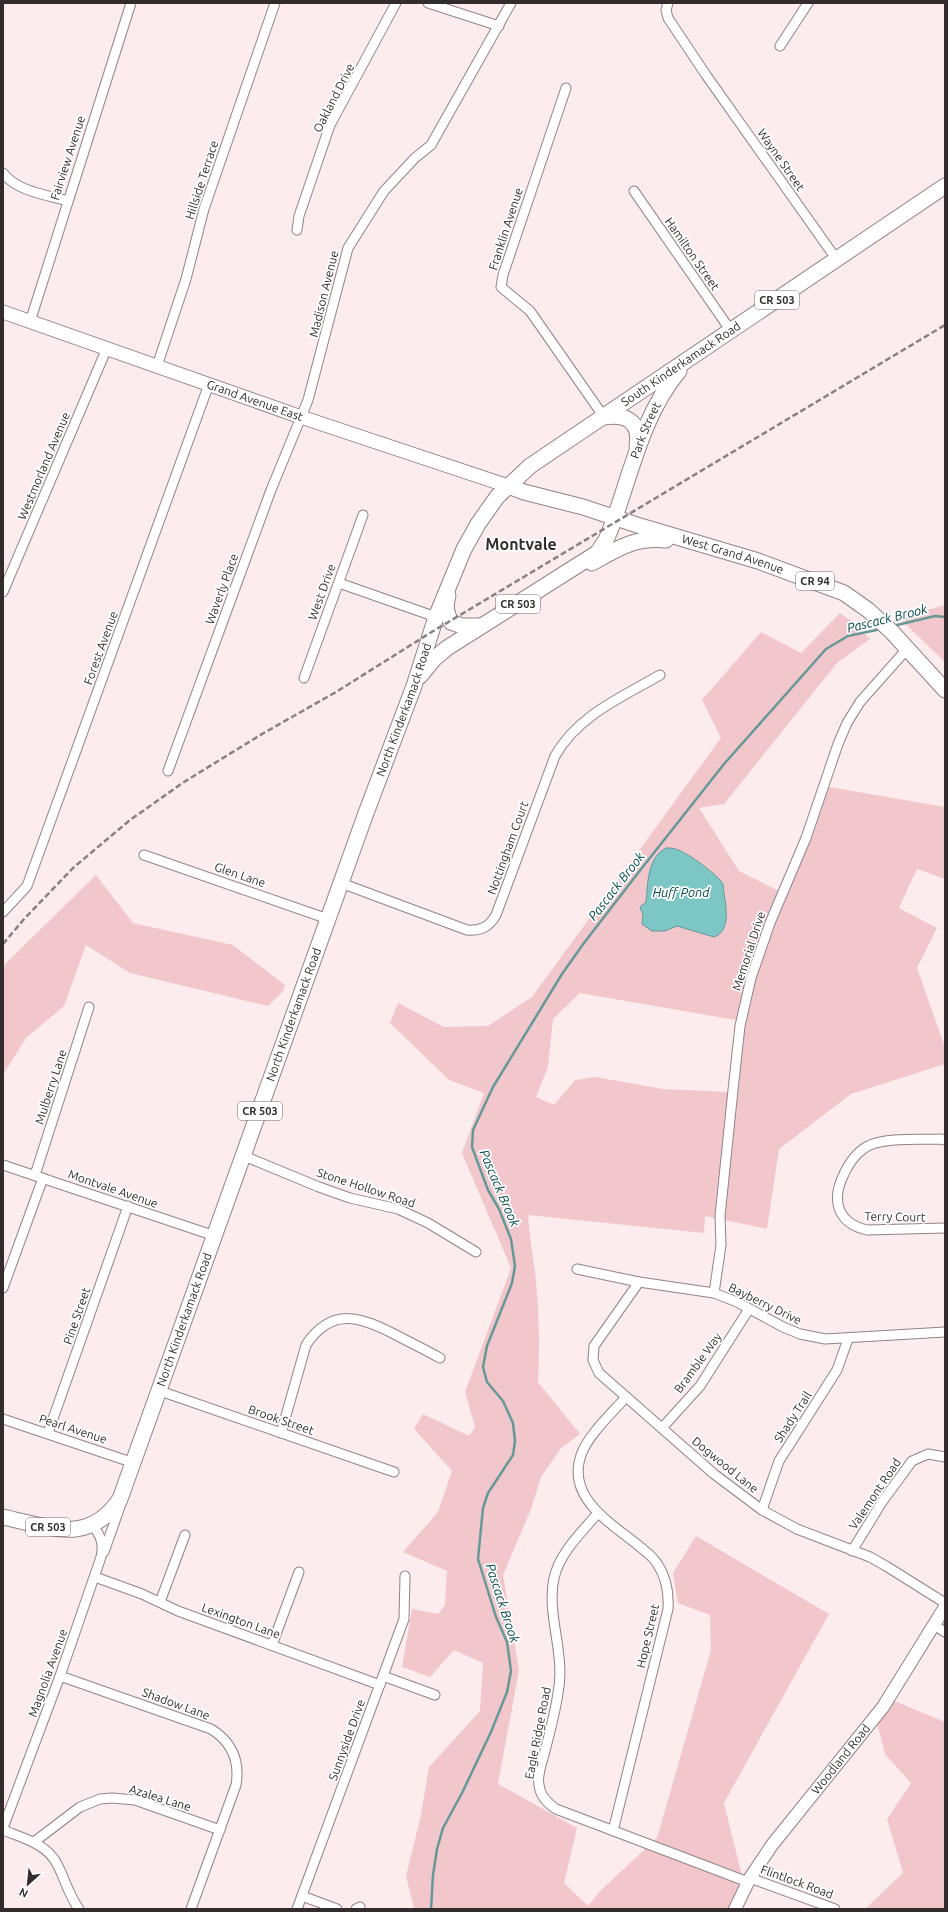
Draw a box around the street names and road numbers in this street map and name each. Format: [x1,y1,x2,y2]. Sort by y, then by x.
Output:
street label: Oakland Drive [311,61,357,135]
street label: Fairview Avenue [48,114,87,202]
street label: Wayne Street [755,126,808,193]
street label: Hillside Terrace [183,139,220,221]
street label: Franklin Avenue [486,186,525,272]
street label: Hamilton Street [662,215,722,293]
street label: Madison Avenue [306,249,341,339]
road number: CR 503 [755,291,799,309]
street label: South Kinderkamack Road [619,319,743,408]
street label: Grand Avenue East [205,377,305,423]
street label: Park Street [628,399,663,460]
street label: Westmorland Avenue [15,410,72,522]
street label: West Grand Avenue [680,532,786,576]
street label: Waverly Place [203,552,240,626]
street label: West Drive [305,562,338,622]
road number: CR 94 [796,572,834,590]
road number: CR 503 [496,595,540,613]
street label: Forest Avenue [81,609,120,687]
street label: North Kinderkamack Road [373,641,433,778]
street label: Nottingham Court [485,799,531,896]
street label: Glen Lane [213,860,267,889]
street label: Memorial Drive [730,910,767,992]
street label: North Kinderkamack Road [263,946,323,1083]
street label: Mulberry Lane [32,1048,69,1126]
road number: CR 503 [238,1102,282,1120]
street label: Stone Hollow Road [315,1165,417,1210]
street label: Montvale Avenue [67,1167,160,1210]
street label: Terry Court [864,1209,926,1224]
street label: North Kinderkamack Road [154,1251,214,1388]
street label: Bayberry Drive [727,1280,804,1327]
street label: Pine Street [61,1285,93,1346]
street label: Bramble Way [671,1330,724,1395]
street label: Shady Trail [771,1389,814,1445]
street label: Brook Street [247,1402,316,1437]
street label: Pearl Avenue [38,1411,109,1446]
street label: Dogwood Lane [690,1434,761,1495]
street label: Valemont Road [846,1456,903,1532]
road number: CR 503 [26,1518,70,1536]
street label: Lexington Lane [200,1600,282,1641]
street label: Hope Street [634,1602,661,1669]
street label: Magnolia Avenue [26,1627,70,1719]
street label: Shadow Lane [141,1685,212,1722]
street label: Eagle Ridge Road [522,1686,553,1780]
street label: Sunnyside Drive [326,1697,367,1782]
street label: Woodland Road [809,1722,872,1797]
street label: Azalea Lane [128,1782,193,1813]
street label: Flintlock Road [759,1862,835,1901]

